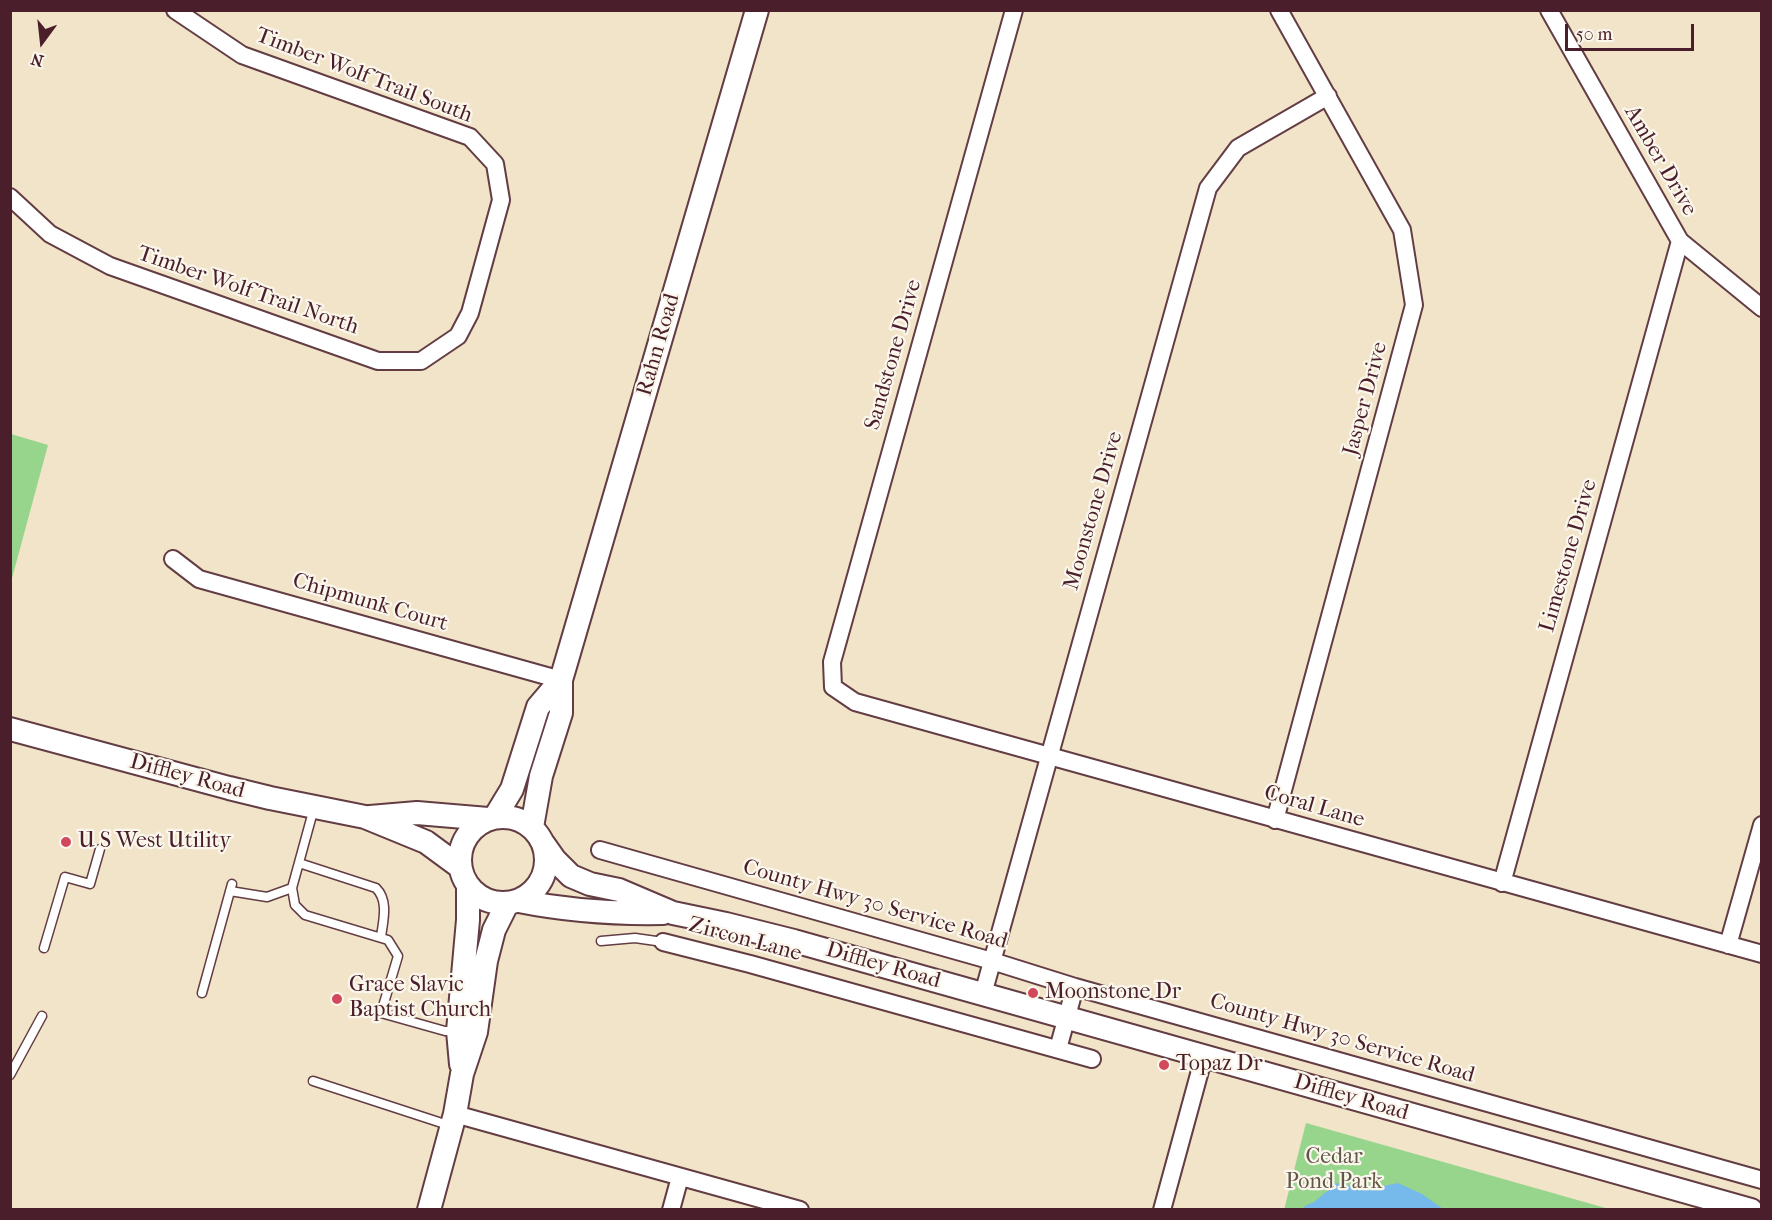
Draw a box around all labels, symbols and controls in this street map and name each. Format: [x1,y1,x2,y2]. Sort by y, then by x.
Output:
north arrow [12,12,72,72]
scale bar [1568,12,1697,50]
street label: Timber Wolf Trail South [252,22,476,130]
text: 50 m [1576,24,1612,45]
text: N [29,49,46,71]
street label: Amber Drive [1618,101,1702,221]
street label: Timber Wolf Trail North [134,241,362,341]
street label: Sandstone Drive [860,277,928,433]
street label: Rahn Road [632,291,686,399]
street label: Jasper Drive [1338,339,1394,459]
street label: Moonstone Drive [1059,429,1129,593]
street label: Limestone Drive [1535,477,1603,635]
street label: Chipmunk Court [289,568,451,638]
street label: Diffley Road [127,749,247,805]
street label: Coral Lane [1261,780,1367,834]
place label: U S West Utility [78,829,231,855]
marker: U S West Utility [59,835,73,849]
street label: County Hwy 30 Service Road [740,855,1010,955]
street label: Zircon Lane [686,912,804,968]
street label: Diffley Road [823,937,943,995]
place label: Grace Slavic Baptist Church [349,973,491,1024]
place label: Moonstone Dr [1045,980,1181,1006]
marker: Moonstone Dr [1026,986,1040,1000]
street label: County Hwy 30 Service Road [1207,989,1477,1089]
marker: Grace Slavic Baptist Church [330,992,344,1006]
place label: Topaz Dr [1176,1052,1263,1078]
marker: Topaz Dr [1157,1058,1171,1072]
street label: Diffley Road [1291,1069,1411,1127]
park label: Cedar Pond Park [1286,1145,1382,1196]

